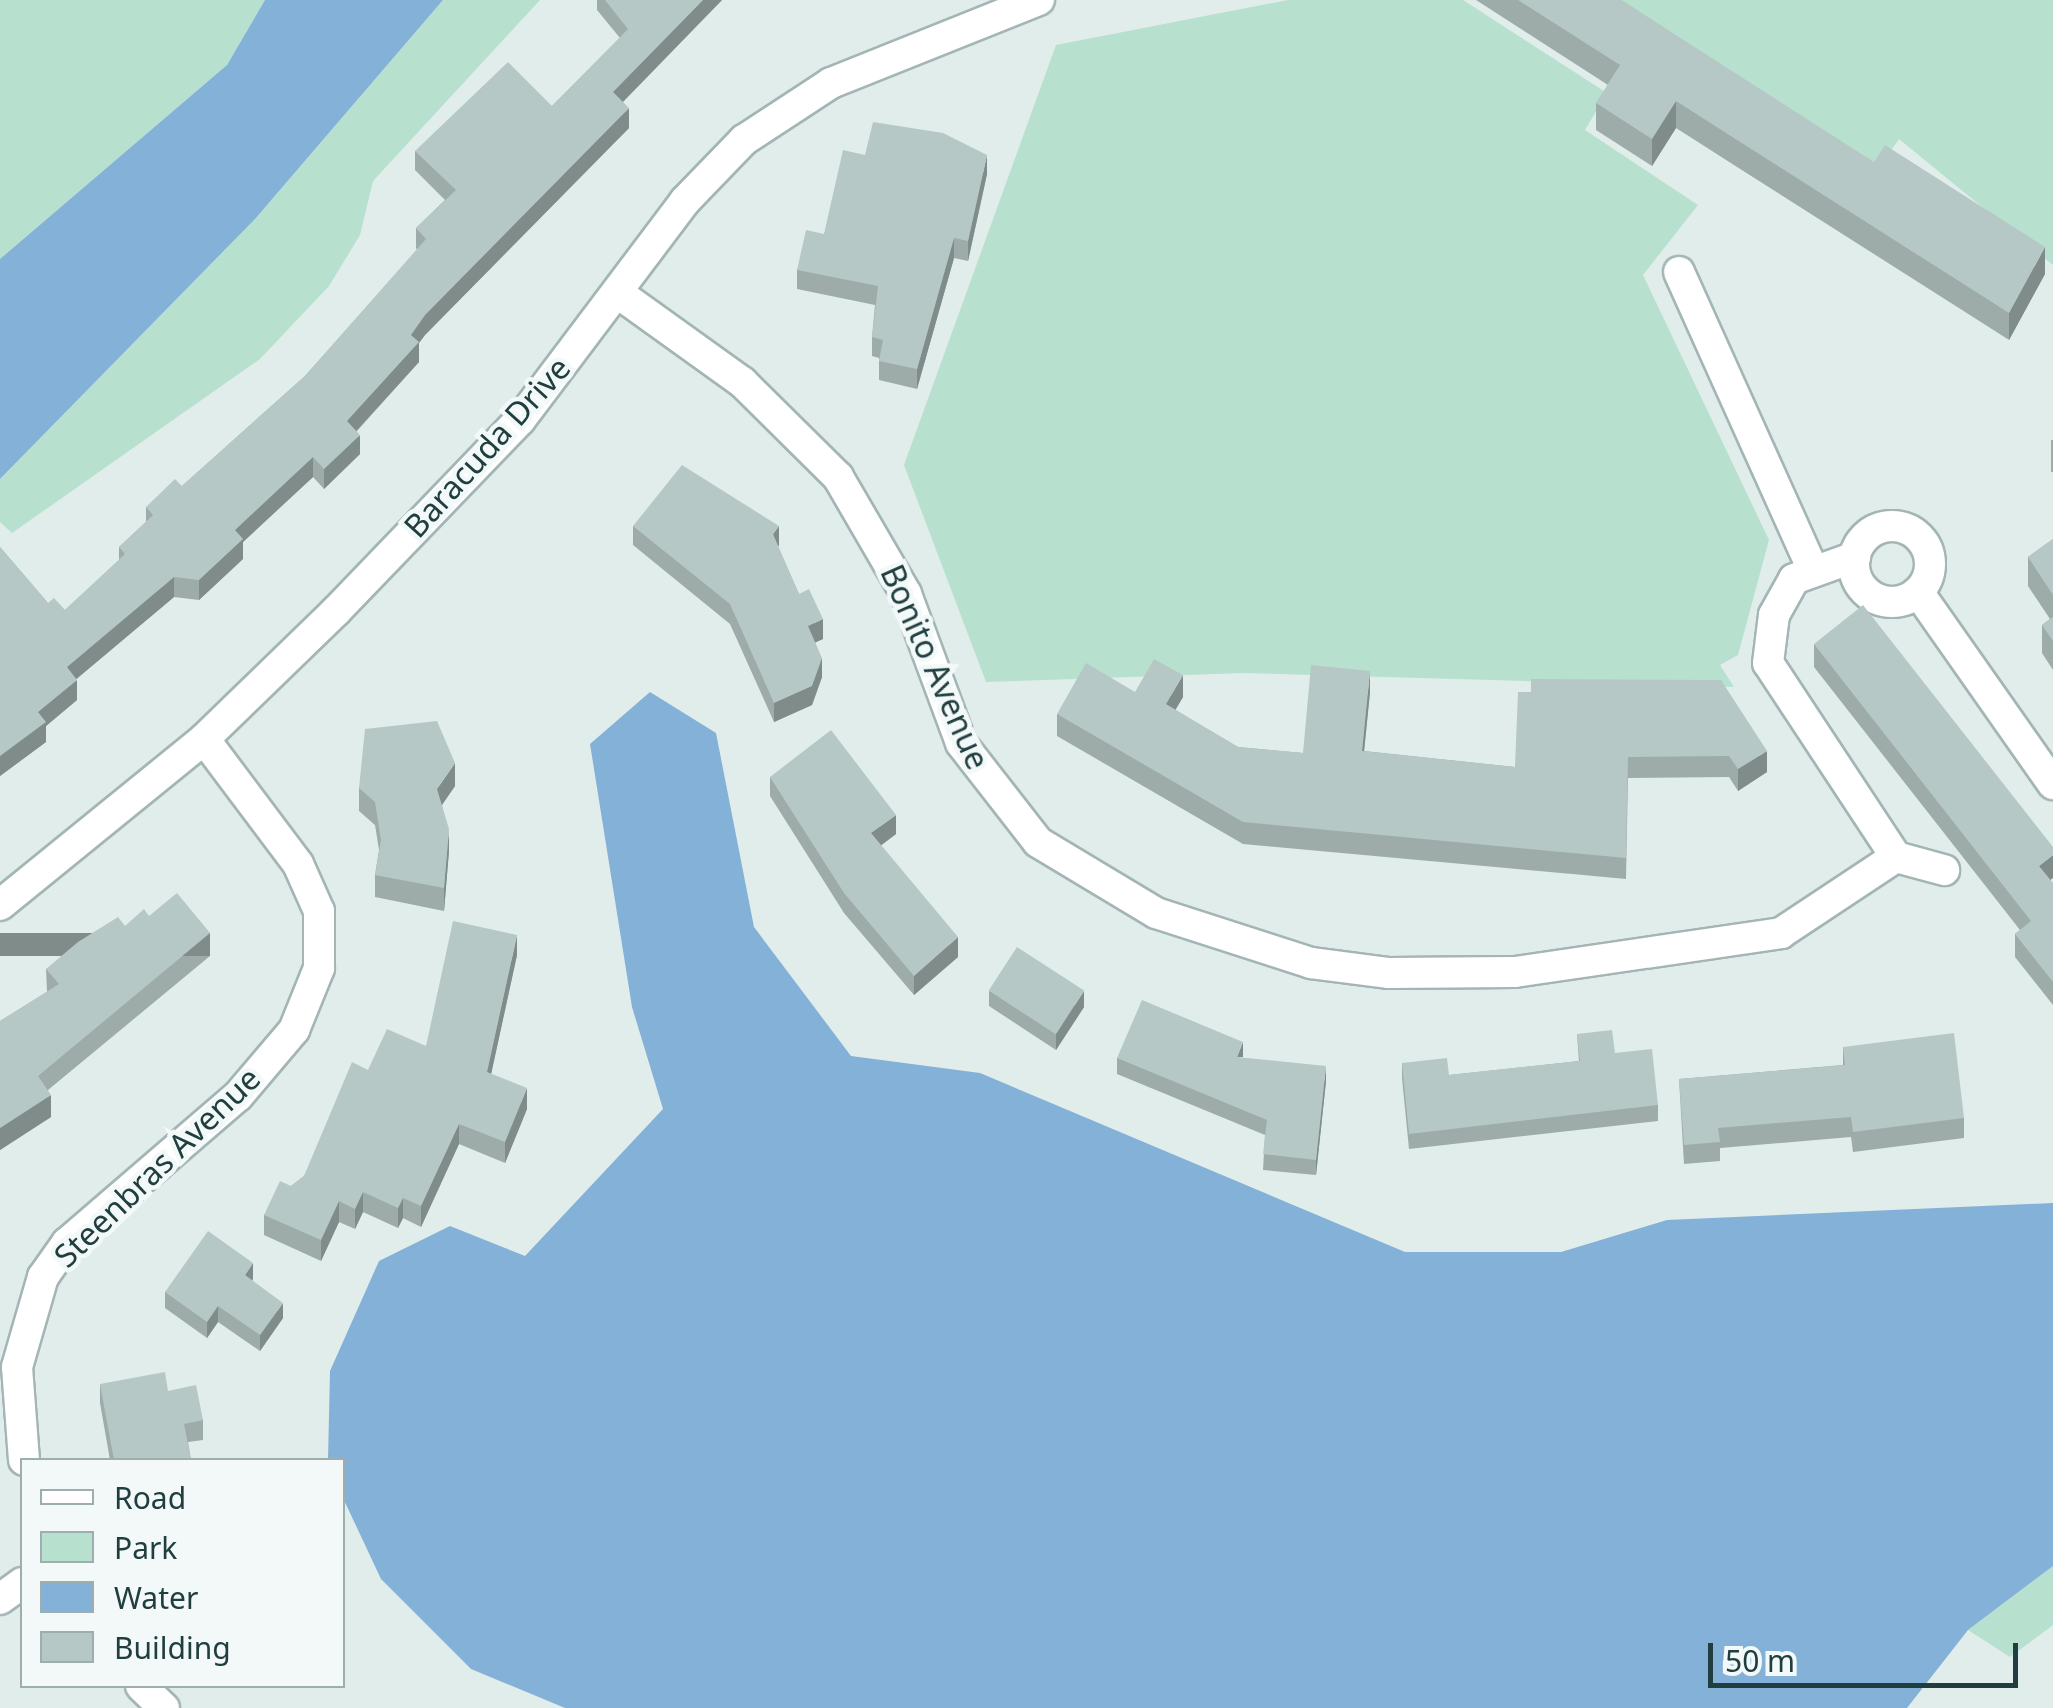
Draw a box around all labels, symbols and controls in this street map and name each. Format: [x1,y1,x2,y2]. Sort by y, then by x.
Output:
street label: Baracuda Drive [396,349,578,545]
street label: Bonito Avenue [873,559,997,775]
street label: Steenbras Avenue [46,1059,268,1275]
legend [20,1458,345,1688]
text: Road [114,1477,186,1518]
text: Park [114,1527,177,1568]
text: Water [114,1577,198,1618]
scale bar [1713,1623,2023,1685]
text: Building [114,1627,231,1668]
text: 50 m [1725,1640,1795,1681]

